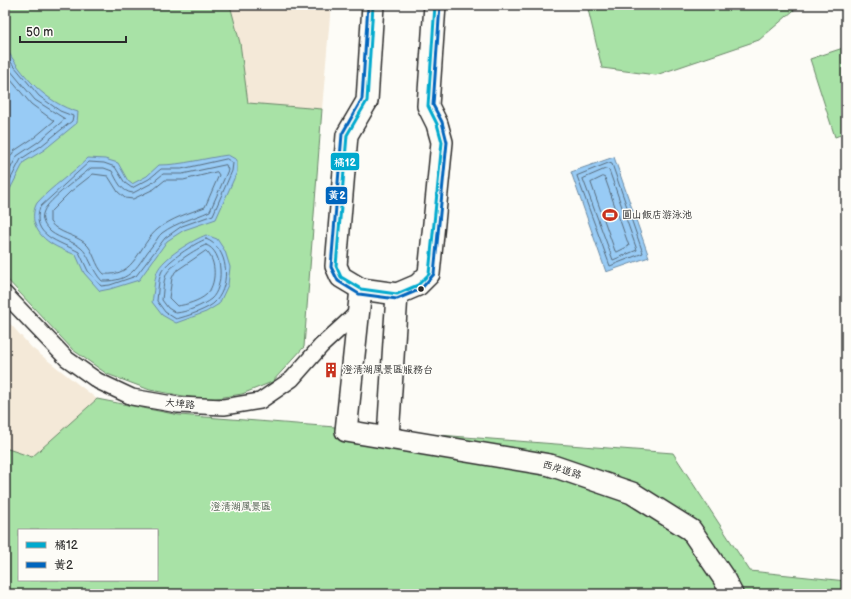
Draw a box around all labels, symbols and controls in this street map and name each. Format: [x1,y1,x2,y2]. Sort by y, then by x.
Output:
scale bar [20,18,126,44]
text: 50 m [26,25,53,40]
line badge: 橘12 [330,152,360,171]
text: 橘12 [334,156,357,169]
line badge: 黃2 [325,186,348,205]
text: 黃2 [328,189,346,202]
sports icon: 圓山飯店游泳池 [601,206,619,224]
place label: 圓山飯店游泳池 [622,209,692,221]
unlabelled marker [416,284,426,294]
building icon: 澄清湖風景區服務台 [322,361,340,379]
place label: 澄清湖風景區服務台 [343,364,433,376]
street label: 大埤路 [164,396,196,412]
street label: 西岸道路 [541,458,583,482]
park label: 澄清湖風景區 [211,501,271,513]
legend [18,529,158,581]
text: 橘12 [54,538,78,553]
text: 黃2 [54,558,73,573]

